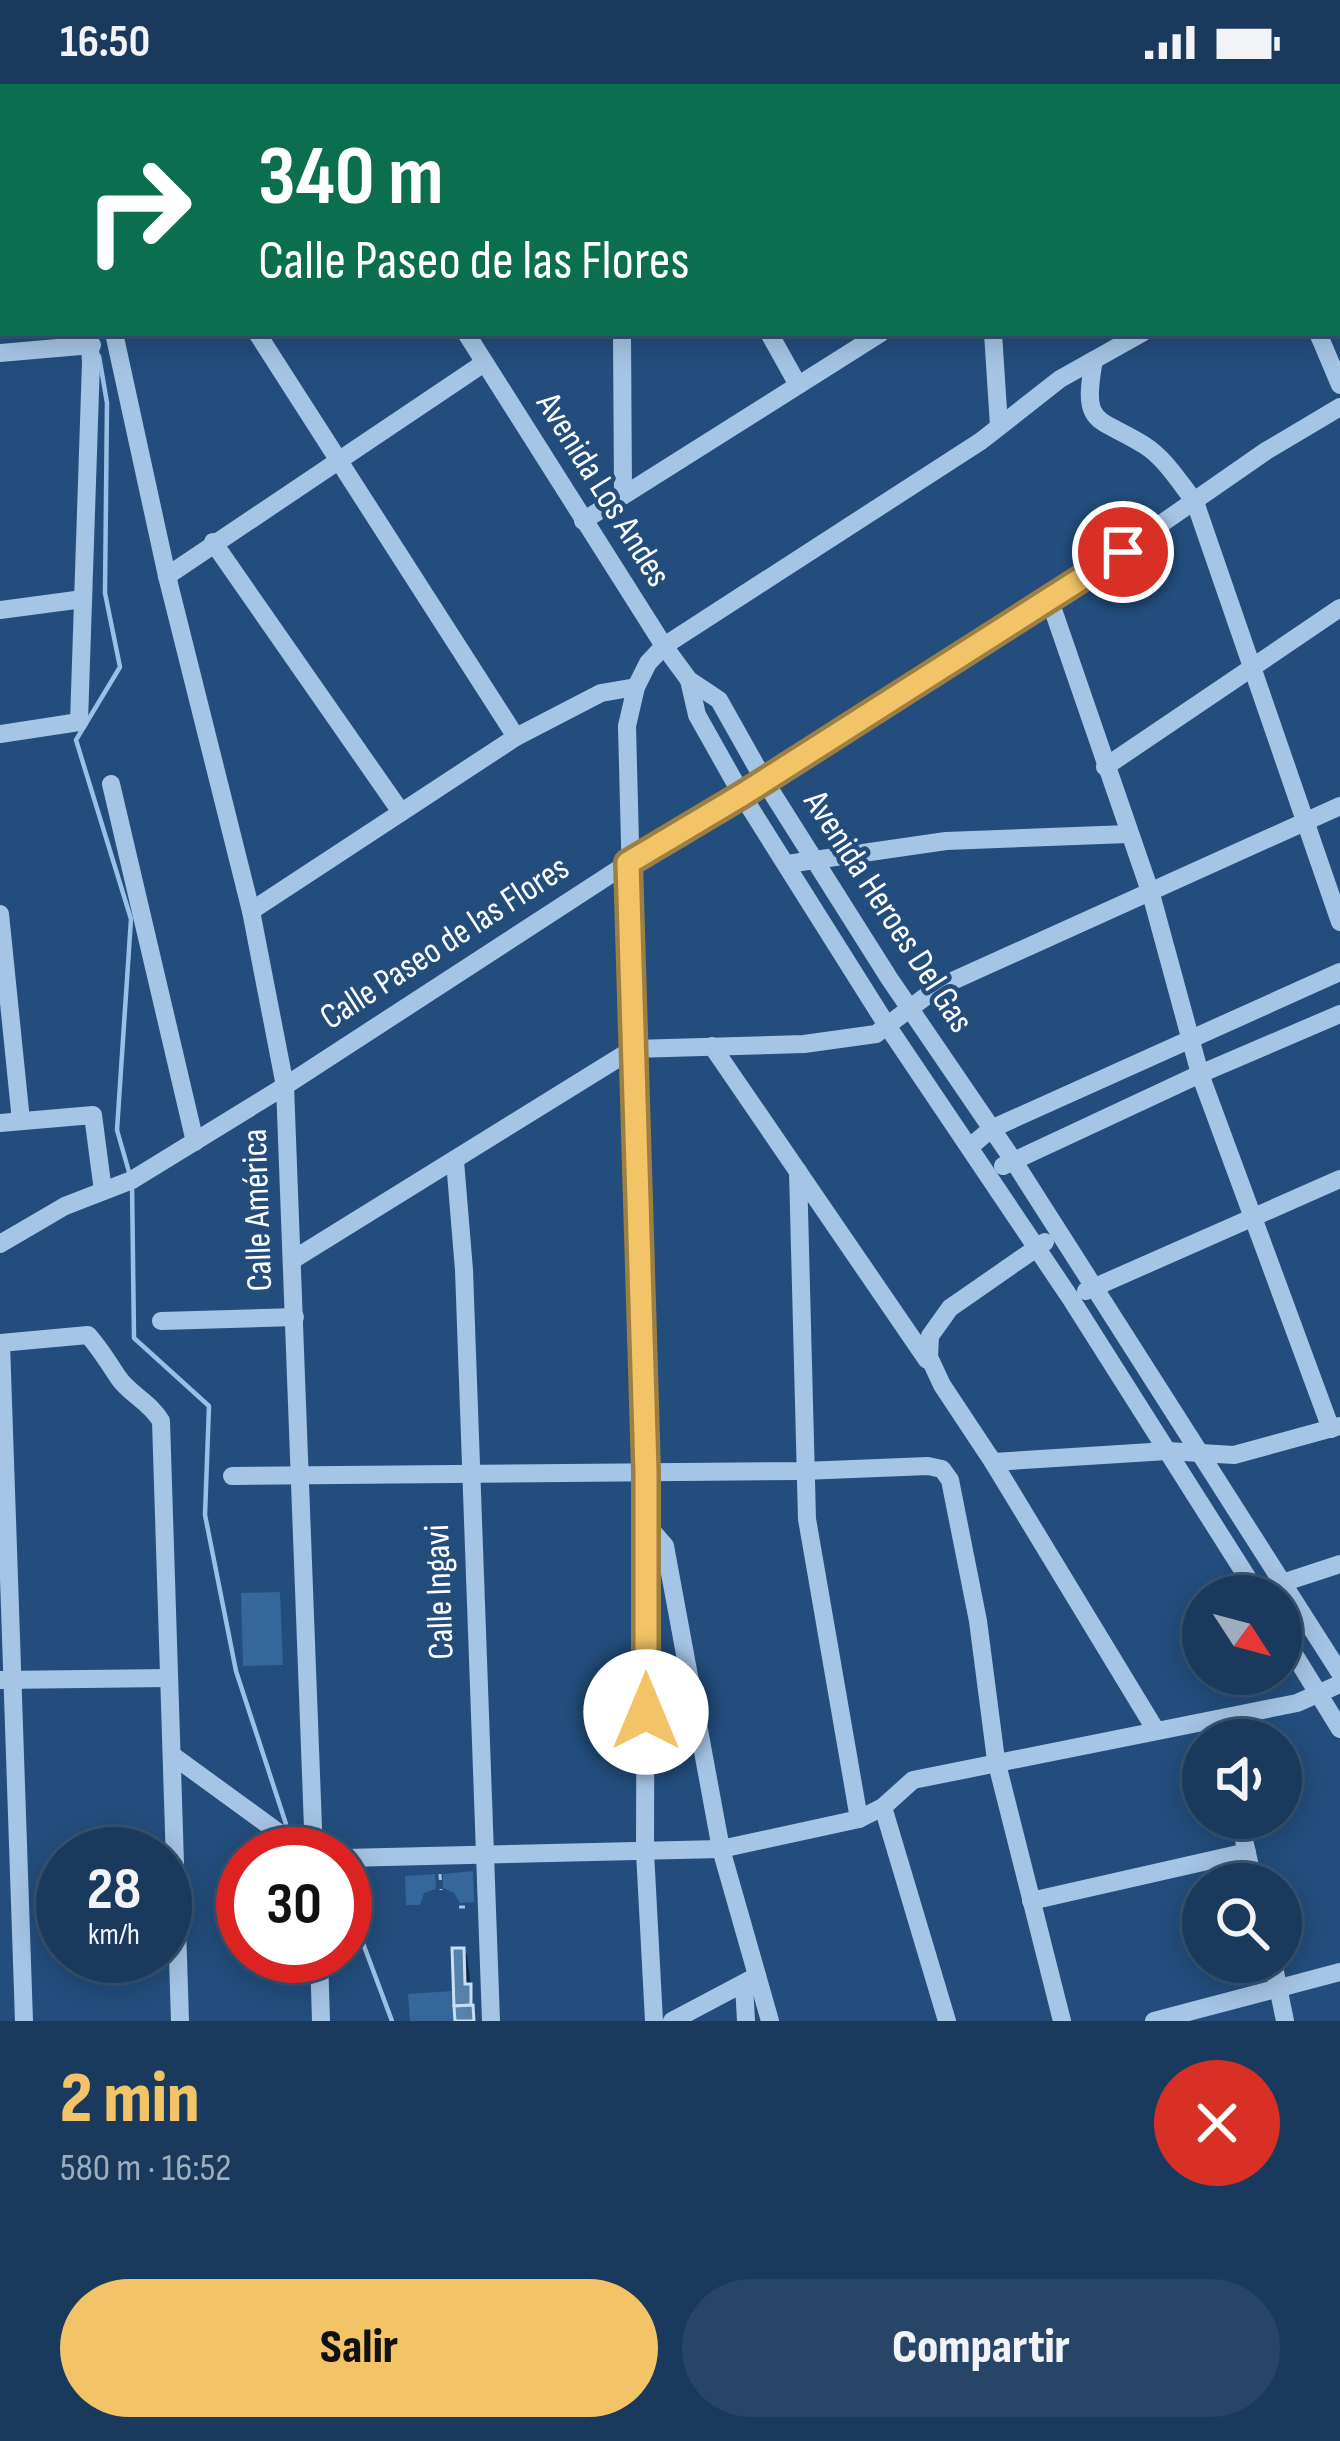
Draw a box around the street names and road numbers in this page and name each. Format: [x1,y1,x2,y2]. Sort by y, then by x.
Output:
street label: Avenida Los Andes [526,384,680,595]
street label: Avenida Heroes Del Gas [793,782,982,1041]
street label: Calle Paseo de las Flores [313,847,577,1039]
street label: Calle América [234,1128,282,1292]
street label: Calle Ingavi [416,1524,464,1660]

